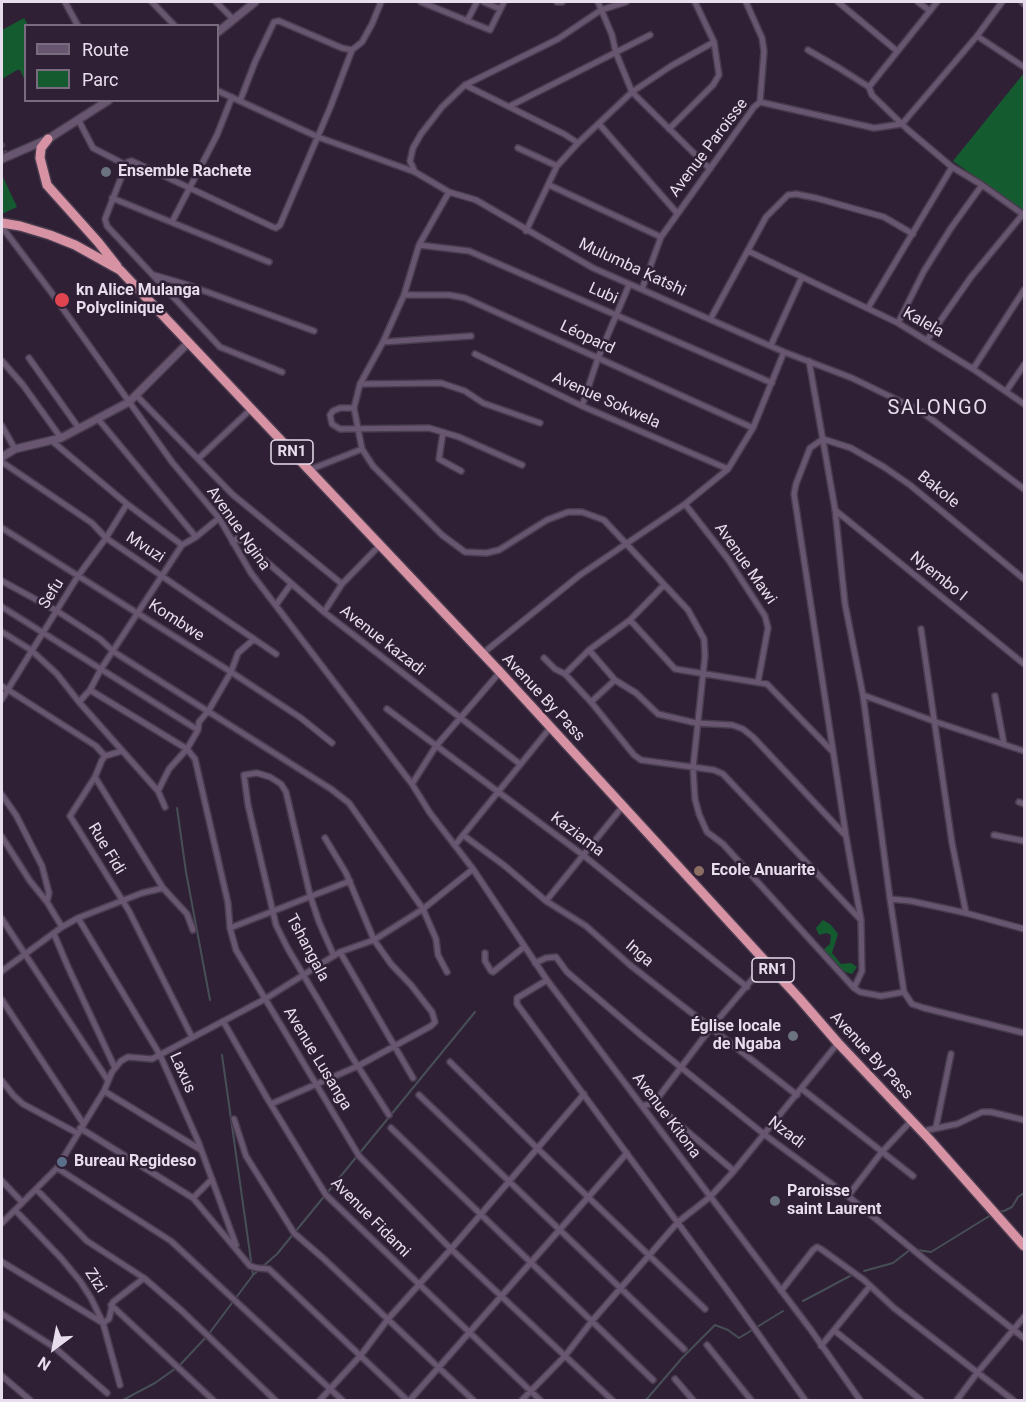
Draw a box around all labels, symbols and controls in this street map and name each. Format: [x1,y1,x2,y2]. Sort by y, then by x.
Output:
legend [24,24,219,102]
text: Route [82,39,129,60]
text: Parc [82,69,118,90]
street label: Avenue Paroisse [666,95,752,201]
place label: Ensemble Rachete [118,162,251,182]
marker: Ensemble Rachete [99,165,113,179]
street label: Mulumba Katshi [575,235,689,301]
street label: Lubi [585,279,621,309]
place label: kn Alice Mulanga Polyclinique [76,281,200,319]
marker: kn Alice Mulanga Polyclinique [53,291,71,309]
street label: Kalela [899,304,947,342]
street label: Léopard [557,317,617,359]
street label: Avenue Sokwela [549,369,663,433]
district label: SALONGO [888,397,988,421]
road number: RN1 [271,440,313,464]
street label: Bakole [913,467,963,513]
street label: Avenue Ngina [202,483,274,575]
street label: Avenue Mawi [710,520,780,608]
street label: Mvuzi [122,528,168,568]
street label: Nyembo I [906,548,970,606]
street label: Sefu [35,575,69,613]
street label: Kombwe [145,596,207,646]
street label: Avenue kazadi [336,602,428,680]
street label: Avenue By Pass [497,650,589,746]
street label: Kaziama [546,809,608,861]
street label: Rue Fidi [83,820,129,878]
place label: Ecole Anuarite [711,861,815,881]
marker: Ecole Anuarite [692,864,706,878]
street label: Tshangala [281,911,333,985]
street label: Inga [621,937,657,971]
road number: RN1 [752,958,794,982]
street label: Avenue Lusanga [279,1004,355,1114]
street label: Avenue By Pass [825,1008,917,1104]
place label: Église locale de Ngaba [691,1017,781,1055]
marker: Église locale de Ngaba [786,1029,800,1043]
street label: Laxus [165,1050,199,1096]
street label: Avenue Kitona [628,1070,704,1162]
street label: Nzadi [764,1113,808,1153]
place label: Bureau Regideso [74,1152,196,1172]
marker: Bureau Regideso [55,1155,69,1169]
street label: Avenue Fidami [326,1174,414,1262]
place label: Paroisse saint Laurent [787,1182,881,1220]
marker: Paroisse saint Laurent [768,1194,782,1208]
street label: Zizi [80,1265,110,1297]
north arrow [24,1318,84,1378]
text: N [34,1353,54,1375]

